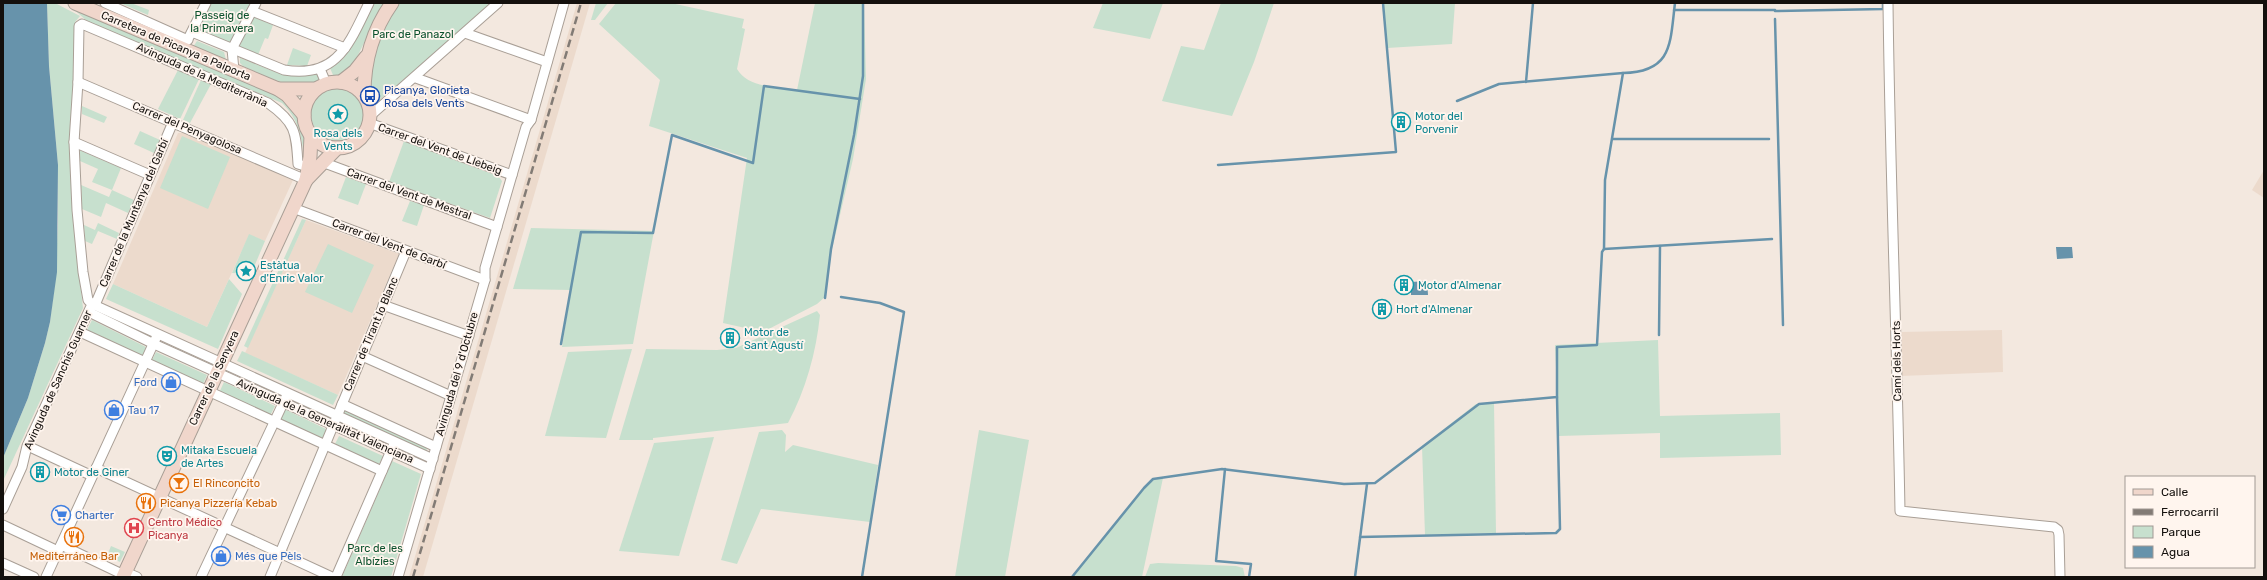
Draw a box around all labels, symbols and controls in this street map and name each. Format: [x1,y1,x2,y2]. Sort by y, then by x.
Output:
street label: Carretera de Picanya a Paiporta [99,8,253,84]
park label: Passeig de la Primavera [190,9,254,35]
park label: Parc de Panazol [372,28,454,41]
street label: Avinguda de la Mediterrània [134,40,270,110]
place label: Picanya, Glorieta Rosa dels Vents [384,84,470,110]
bus stop icon: Picanya, Glorieta Rosa dels Vents [359,85,381,107]
street label: Carrer del Penyagolosa [130,99,244,157]
place icon: Rosa dels Vents [327,103,349,125]
place label: Motor del Porvenir [1415,110,1463,136]
building icon: Motor del Porvenir [1390,111,1412,133]
street label: Carrer del Vent de Llebeig [376,120,504,178]
place label: Rosa dels Vents [314,127,363,153]
street label: Carrer de la Muntanya del Garbí [97,136,172,289]
street label: Carrer del Vent de Mestral [345,165,473,223]
street label: Carrer del Vent de Garbí [330,216,449,272]
place label: Estàtua d'Enric Valor [260,259,324,285]
place icon: Estàtua d'Enric Valor [235,260,257,282]
building icon: Motor d'Almenar [1393,274,1415,296]
street label: Carrer de Tirant lo Blanc [341,275,401,393]
place label: Motor d'Almenar [1418,279,1502,292]
building icon: Hort d'Almenar [1371,298,1393,320]
place label: Hort d'Almenar [1396,303,1473,316]
street label: Avinguda de Sanchis Guarner [21,308,95,452]
street label: Avinguda del 9 d'Octubre [433,310,481,438]
street label: Camí dels Horts [1890,320,1904,401]
place label: Motor de Sant Agustí [744,326,805,352]
building icon: Motor de Sant Agustí [719,327,741,349]
street label: Carrer de la Senyera [186,329,242,427]
shop icon: Ford [160,371,182,393]
place label: Ford [134,376,157,389]
street label: Avinguda de la Generalitat Valenciana [234,376,416,466]
shop icon: Tau 17 [103,399,125,421]
place label: Tau 17 [128,404,159,417]
place label: Mitaka Escuela de Artes [181,444,257,470]
theatre icon: Mitaka Escuela de Artes [156,445,178,467]
building icon: Motor de Giner [29,461,51,483]
place label: Motor de Giner [54,466,130,479]
bar icon: El Rinconcito [168,472,190,494]
legend [2125,476,2255,568]
place label: El Rinconcito [193,477,260,490]
text: Calle [2161,485,2188,499]
restaurant icon: Picanya Pizzería Kebab [135,492,157,514]
place label: Picanya Pizzería Kebab [160,497,277,510]
supermarket icon: Charter [50,504,72,526]
text: Ferrocarril [2161,505,2219,519]
place label: Charter [75,509,115,522]
place label: Centro Médico Picanya [148,516,222,542]
hospital icon: Centro Médico Picanya [123,517,145,539]
text: Parque [2161,525,2201,539]
restaurant icon: Mediterráneo Bar [63,526,85,548]
park label: Parc de les Albízies [347,542,403,568]
shop icon: Més que Pèls [210,545,232,567]
text: Agua [2161,545,2190,559]
place label: Mediterráneo Bar [30,550,119,563]
place label: Més que Pèls [235,550,302,563]

